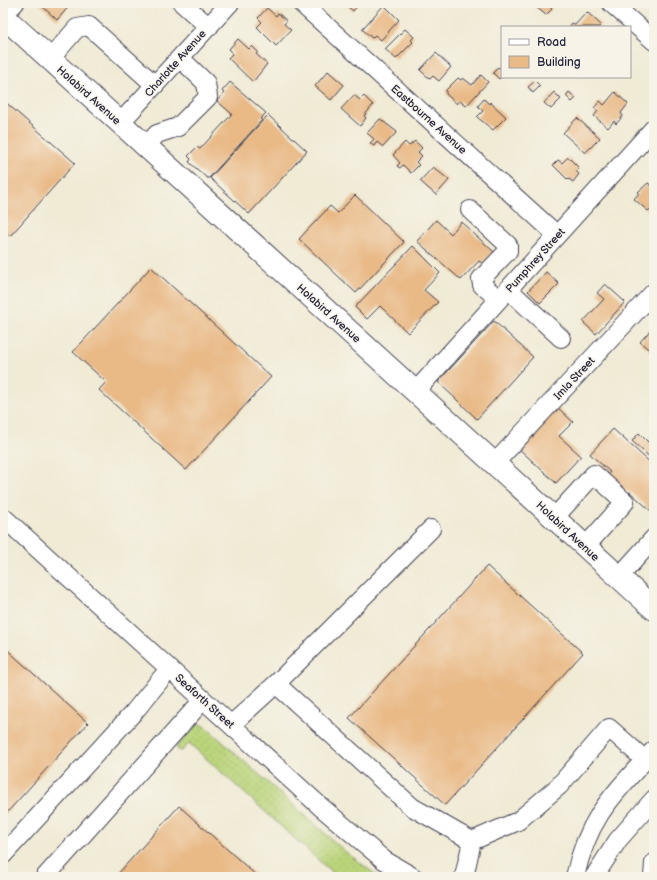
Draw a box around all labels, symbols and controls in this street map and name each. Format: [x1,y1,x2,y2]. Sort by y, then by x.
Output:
legend [501,26,631,78]
street label: Charlotte Avenue [142,27,209,99]
text: Road [537,35,566,50]
text: Building [537,55,581,70]
street label: Holabird Avenue [54,63,124,128]
street label: Eastbourne Avenue [388,82,470,157]
street label: Pumphrey Street [503,225,568,295]
street label: Holabird Avenue [294,281,364,346]
street label: Imla Street [551,354,598,403]
street label: Holabird Avenue [533,499,602,564]
street label: Seaforth Street [172,671,237,732]

